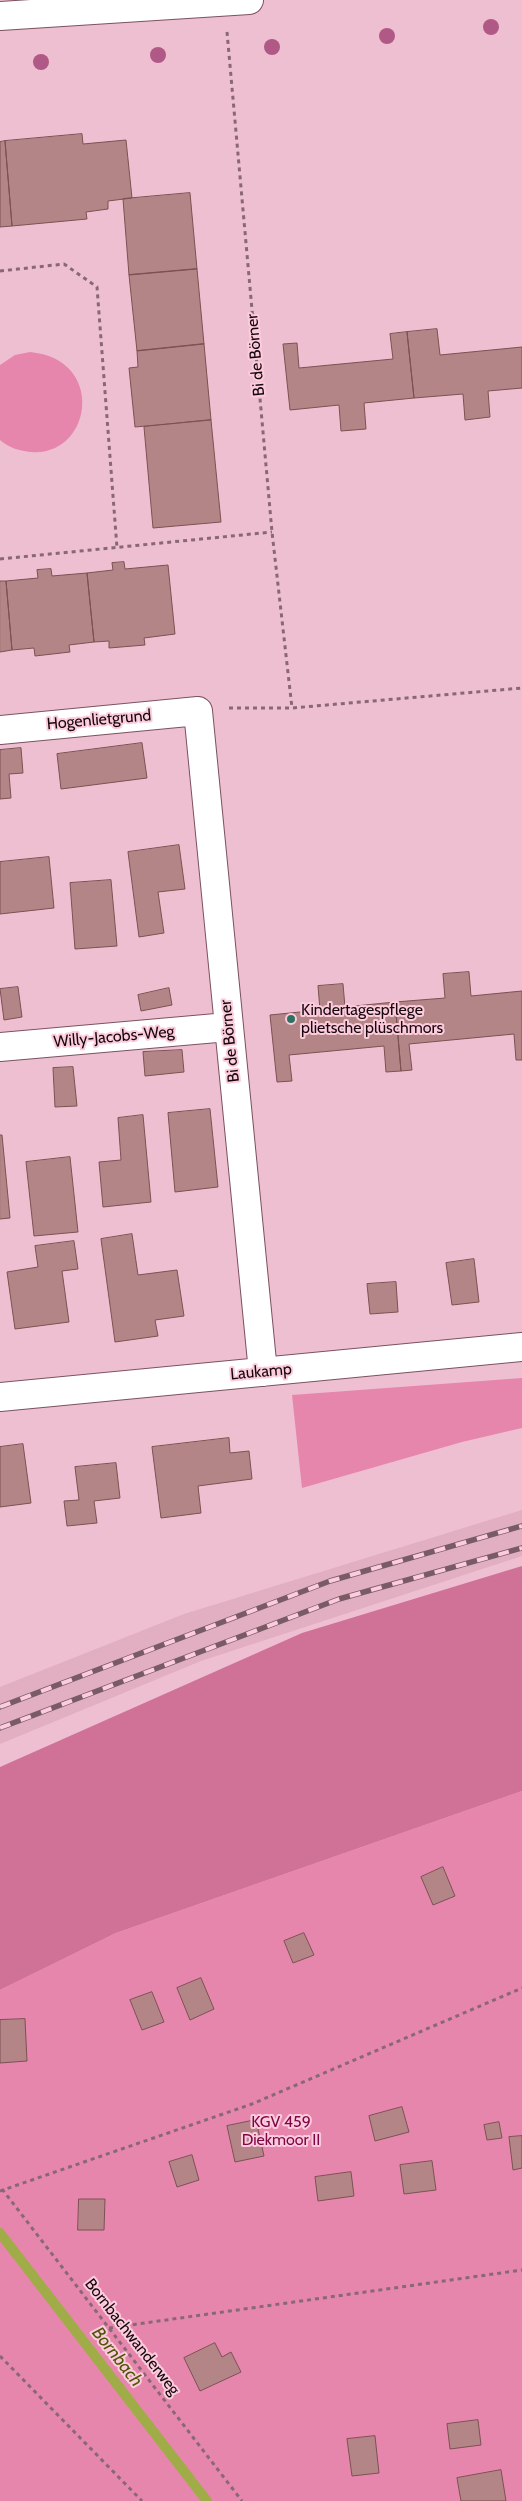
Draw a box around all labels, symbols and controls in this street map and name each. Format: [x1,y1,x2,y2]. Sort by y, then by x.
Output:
street label: Bi de Börner [243,313,269,397]
street label: Hogenlietgrund [46,706,152,734]
street label: Bi de Börner [216,999,244,1083]
place label: Kindertagespflege plietsche plüschmors [301,1000,443,1038]
marker: Kindertagespflege plietsche plüschmors [285,1013,297,1025]
street label: Willy-Jacobs-Weg [53,1022,175,1052]
street label: Laukamp [229,1360,293,1384]
park label: KGV 459 Diekmoor II [242,2112,320,2150]
street label: Bornbachwanderweg [81,2275,183,2399]
water label: Bornbach [87,2323,147,2391]

